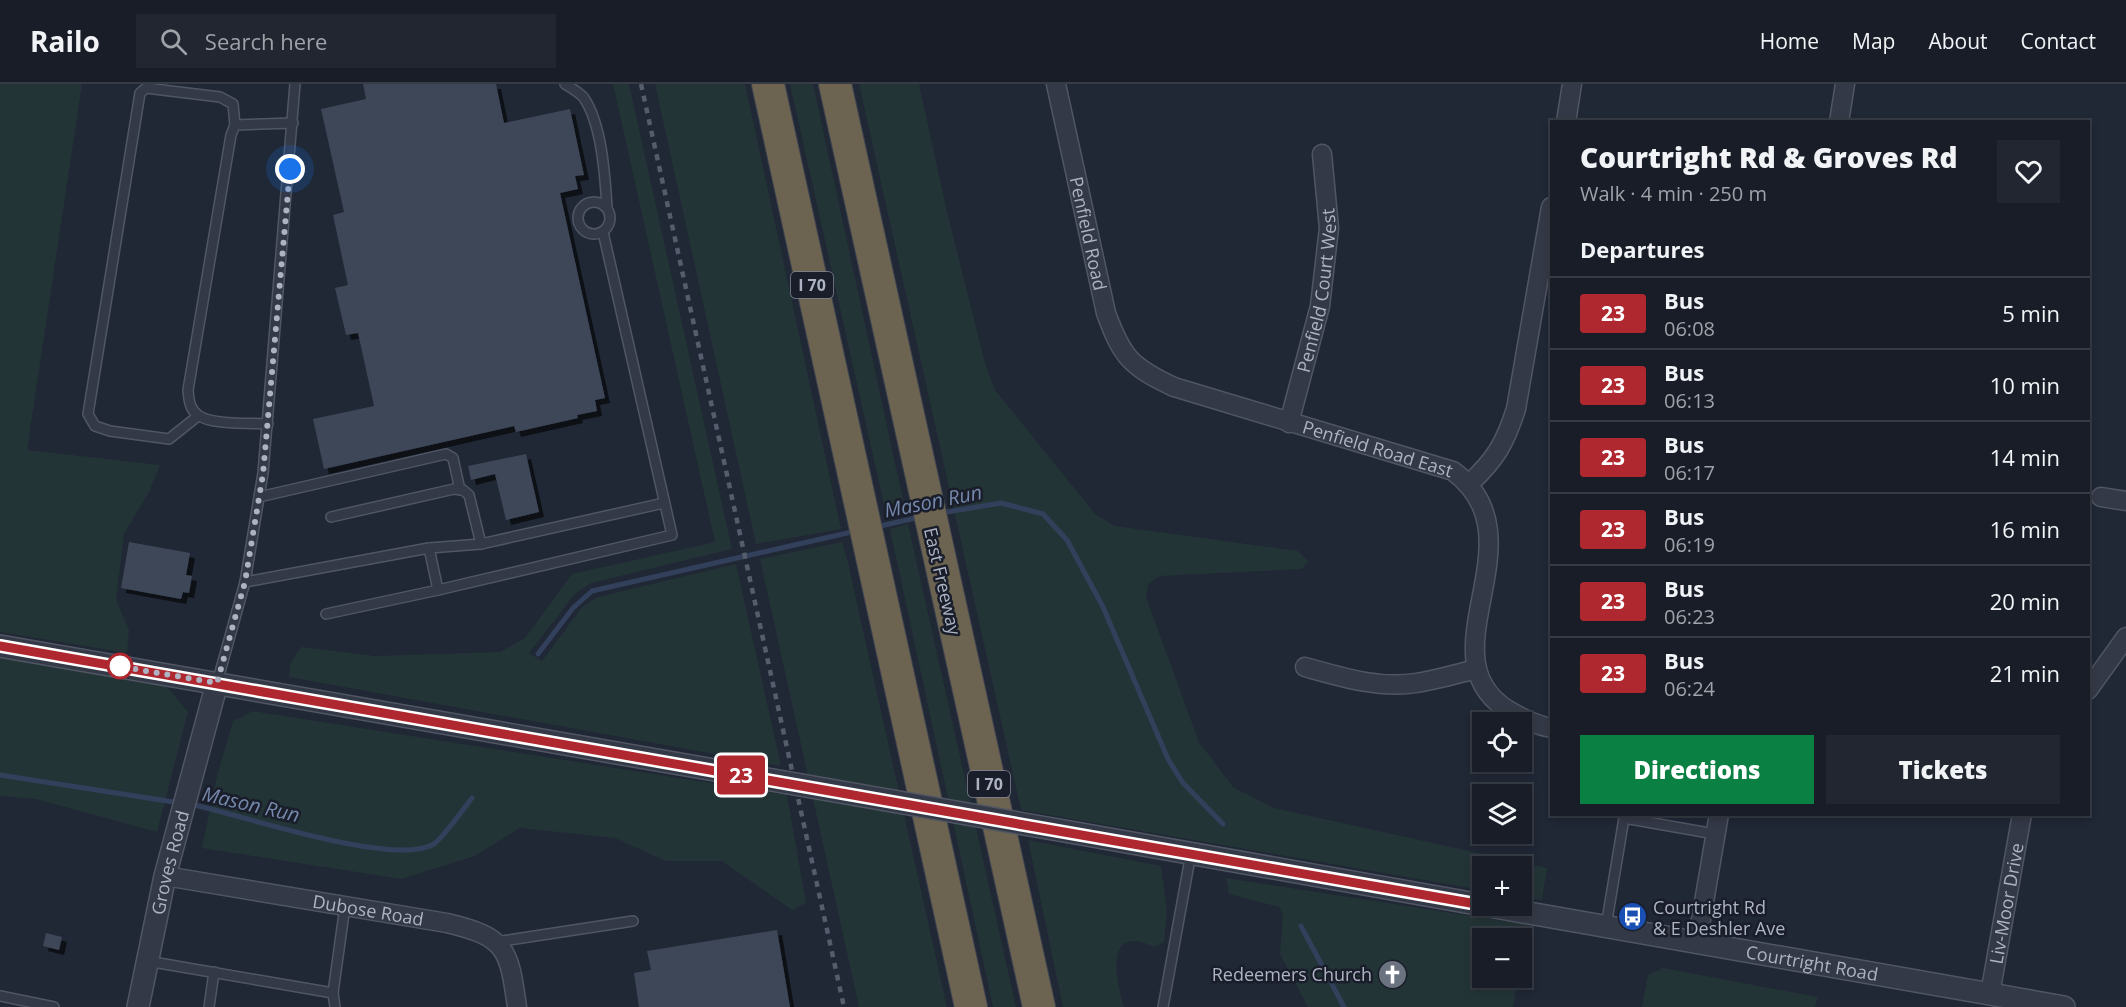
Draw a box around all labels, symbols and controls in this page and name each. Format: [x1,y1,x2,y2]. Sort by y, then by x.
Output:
search box [136,14,556,68]
text: Railo [30,22,100,60]
icon: search [157,25,190,58]
text: Search here [205,26,327,56]
text: Home [1760,27,1819,55]
text: Map [1852,27,1895,55]
text: About [1928,27,1988,55]
text: Contact [2021,27,2096,55]
text: Courtright Rd & Groves Rd [1580,138,1958,176]
button: heart [1997,140,2060,203]
your location [275,154,305,184]
street label: Penfield Road [1065,174,1113,293]
text: Walk · 4 min · 250 m [1580,180,1767,207]
street label: Penfield Court West [1291,207,1341,375]
text: Departures [1580,234,1704,264]
road number: I 70 [791,272,833,298]
text: Bus [1664,285,1704,315]
text: 5 min [2002,298,2060,328]
text: 23 [1601,299,1625,327]
text: 06:08 [1664,315,1715,342]
text: Bus [1664,357,1704,387]
text: 10 min [1990,370,2060,400]
text: 23 [1601,371,1625,399]
text: 06:13 [1664,387,1715,414]
street label: Penfield Road East [1300,414,1456,482]
text: Bus [1664,429,1704,459]
text: 14 min [1990,442,2060,472]
text: 23 [1601,443,1625,471]
text: 06:17 [1664,459,1715,486]
water label: Mason Run [882,478,984,524]
text: Bus [1664,501,1704,531]
text: 16 min [1990,514,2060,544]
text: 23 [1601,515,1625,543]
street label: East Freeway [919,525,967,638]
text: 06:19 [1664,531,1715,558]
text: Bus [1664,573,1704,603]
text: 20 min [1990,586,2060,616]
text: 23 [1601,587,1625,615]
text: 06:23 [1664,603,1715,630]
text: Bus [1664,645,1704,675]
unlabelled marker [107,653,133,679]
text: 21 min [1990,658,2060,688]
text: 23 [1601,659,1625,687]
text: 06:24 [1664,675,1715,702]
map controls [1472,712,1532,988]
button: locate [1472,712,1532,772]
button: Directions [1580,735,1814,804]
button: Tickets [1826,735,2060,804]
line badge: 23 [714,756,768,794]
text: 23 [729,761,753,789]
road number: I 70 [968,771,1010,797]
water label: Mason Run [200,780,302,828]
button: layers [1472,784,1532,844]
street label: Groves Road [145,808,194,917]
street label: Liv-Moor Drive [1984,841,2029,966]
button: + [1472,856,1532,916]
street label: Dubose Road [311,889,426,931]
place label: Courtright Rd & E Deshler Ave [1653,895,1785,940]
bus stop icon: Courtright Rd & E Deshler Ave [1616,901,1648,933]
button: − [1472,928,1532,988]
street label: Courtright Road [1744,939,1880,986]
church icon: Redeemers Church [1377,958,1409,990]
place label: Redeemers Church [1212,962,1372,986]

